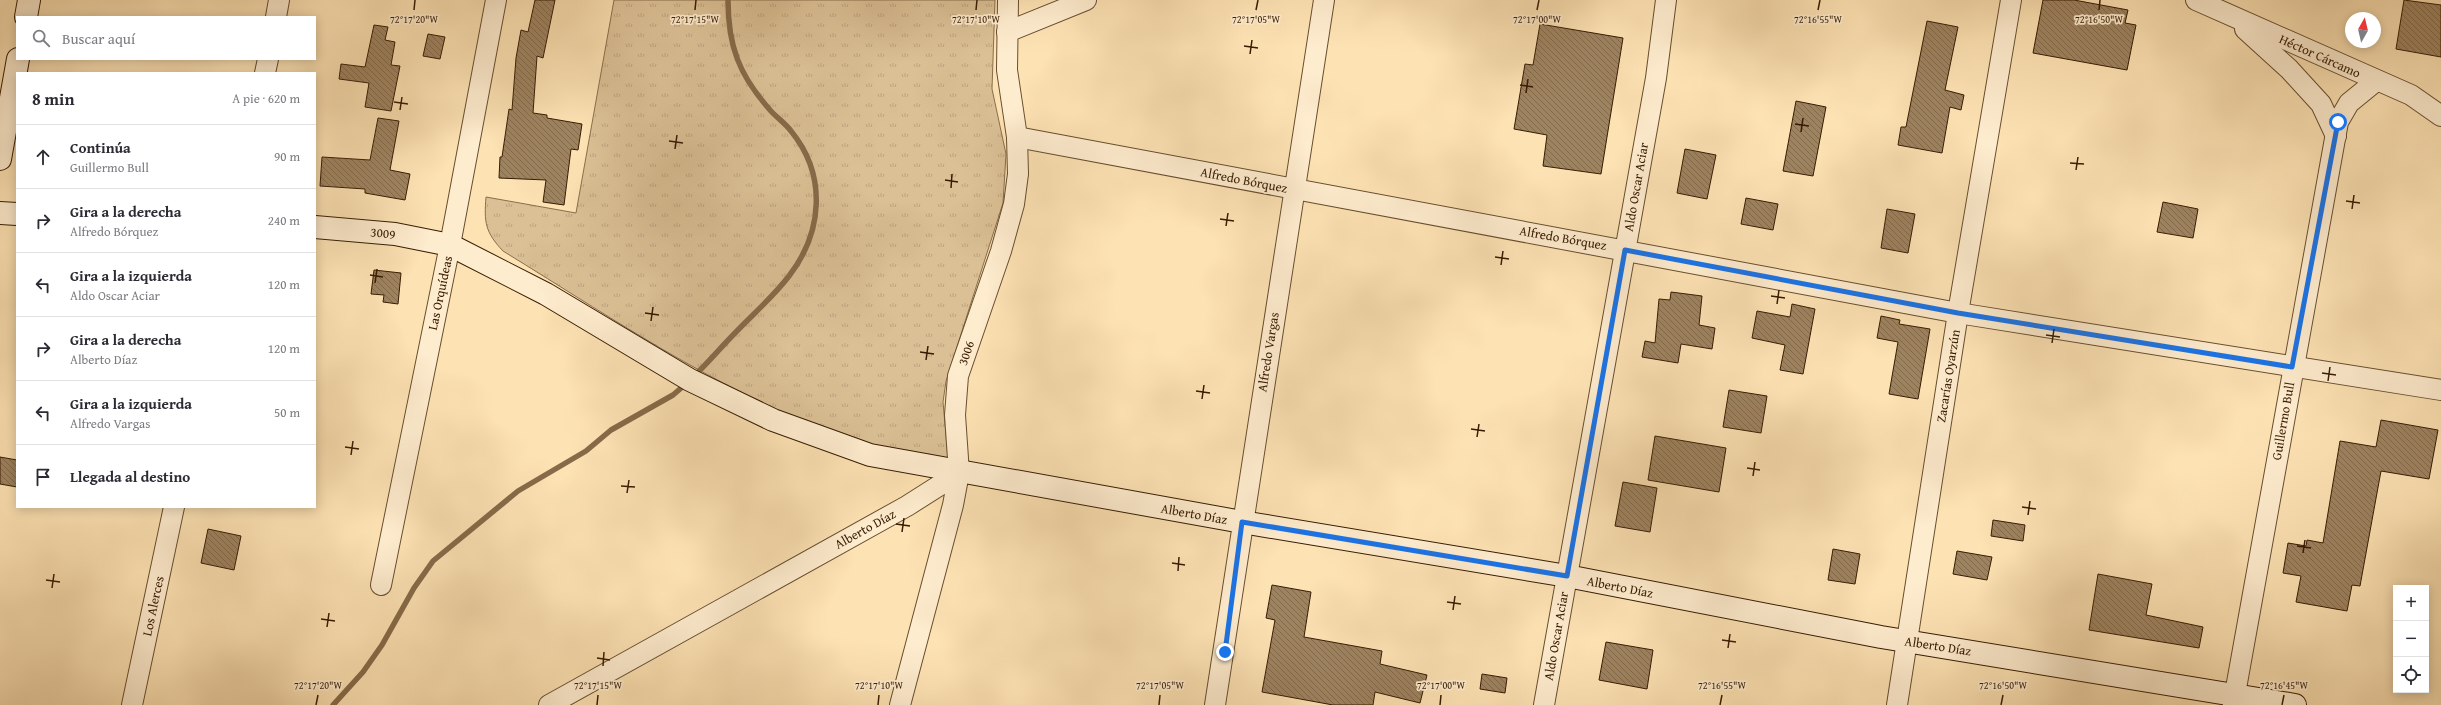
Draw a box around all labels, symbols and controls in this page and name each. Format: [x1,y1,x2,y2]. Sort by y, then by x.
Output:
text: 72°17'20"W [390,12,438,27]
text: 72°17'15"W [671,12,719,27]
text: 72°17'10"W [952,12,1000,27]
text: 72°17'05"W [1232,12,1280,27]
text: 72°17'00"W [1513,12,1561,27]
text: 72°16'55"W [1794,12,1842,27]
text: 72°16'50"W [2075,12,2123,27]
north arrow [2345,12,2381,48]
search box [16,16,316,60]
icon: search [30,27,52,49]
text: Buscar aquí [62,28,135,49]
street label: Héctor Cárcamo [2276,30,2364,83]
text: 8 min [32,86,74,111]
text: A pie · 620 m [232,89,300,108]
route start [2329,113,2347,131]
text: Continúa [70,137,131,158]
street label: Aldo Oscar Aciar [1619,140,1653,233]
icon: ahead [32,146,54,168]
text: 90 m [274,147,300,166]
text: Guillermo Bull [70,158,149,177]
street label: Alfredo Bórquez [1199,162,1289,198]
text: Gira a la derecha [70,201,181,222]
icon: right [32,210,54,232]
text: 240 m [268,211,300,230]
street label: Alfredo Bórquez [1518,221,1608,255]
text: Alfredo Bórquez [70,222,158,241]
street label: 3009 [370,222,396,244]
street label: Las Orquídeas [423,254,457,332]
text: Gira a la izquierda [70,265,192,286]
icon: left [32,274,54,296]
text: 120 m [268,275,300,294]
text: Aldo Oscar Aciar [70,286,160,305]
street label: Alfredo Vargas [1252,311,1284,393]
street label: Zacarías Oyarzún [1931,327,1965,424]
text: Gira a la derecha [70,329,181,350]
icon: right [32,338,54,360]
street label: 3006 [953,338,979,368]
text: 120 m [268,339,300,358]
text: Alberto Díaz [70,350,137,369]
street label: Guillermo Bull [2267,380,2299,462]
text: Gira a la izquierda [70,393,192,414]
icon: left [32,402,54,424]
text: 50 m [274,403,300,422]
text: Alfredo Vargas [70,414,150,433]
icon: arrive [32,466,54,488]
text: Llegada al destino [70,466,190,487]
street label: Alberto Díaz [1159,499,1229,529]
street label: Alberto Díaz [831,504,899,554]
street label: Alberto Díaz [1585,571,1655,603]
street label: Los Alerces [137,574,169,638]
map controls [2393,585,2429,693]
button: + [2393,585,2429,621]
street label: Aldo Oscar Aciar [1539,589,1573,682]
button: − [2393,621,2429,657]
street label: Alberto Díaz [1903,631,1973,661]
route end [1216,643,1234,661]
button: locate [2393,657,2429,693]
text: 72°17'20"W [294,678,342,693]
text: 72°17'15"W [574,678,622,693]
text: 72°17'10"W [855,678,903,693]
text: 72°17'05"W [1136,678,1184,693]
text: 72°17'00"W [1417,678,1465,693]
text: 72°16'55"W [1698,678,1746,693]
text: 72°16'50"W [1979,678,2027,693]
text: 72°16'45"W [2260,678,2308,693]

